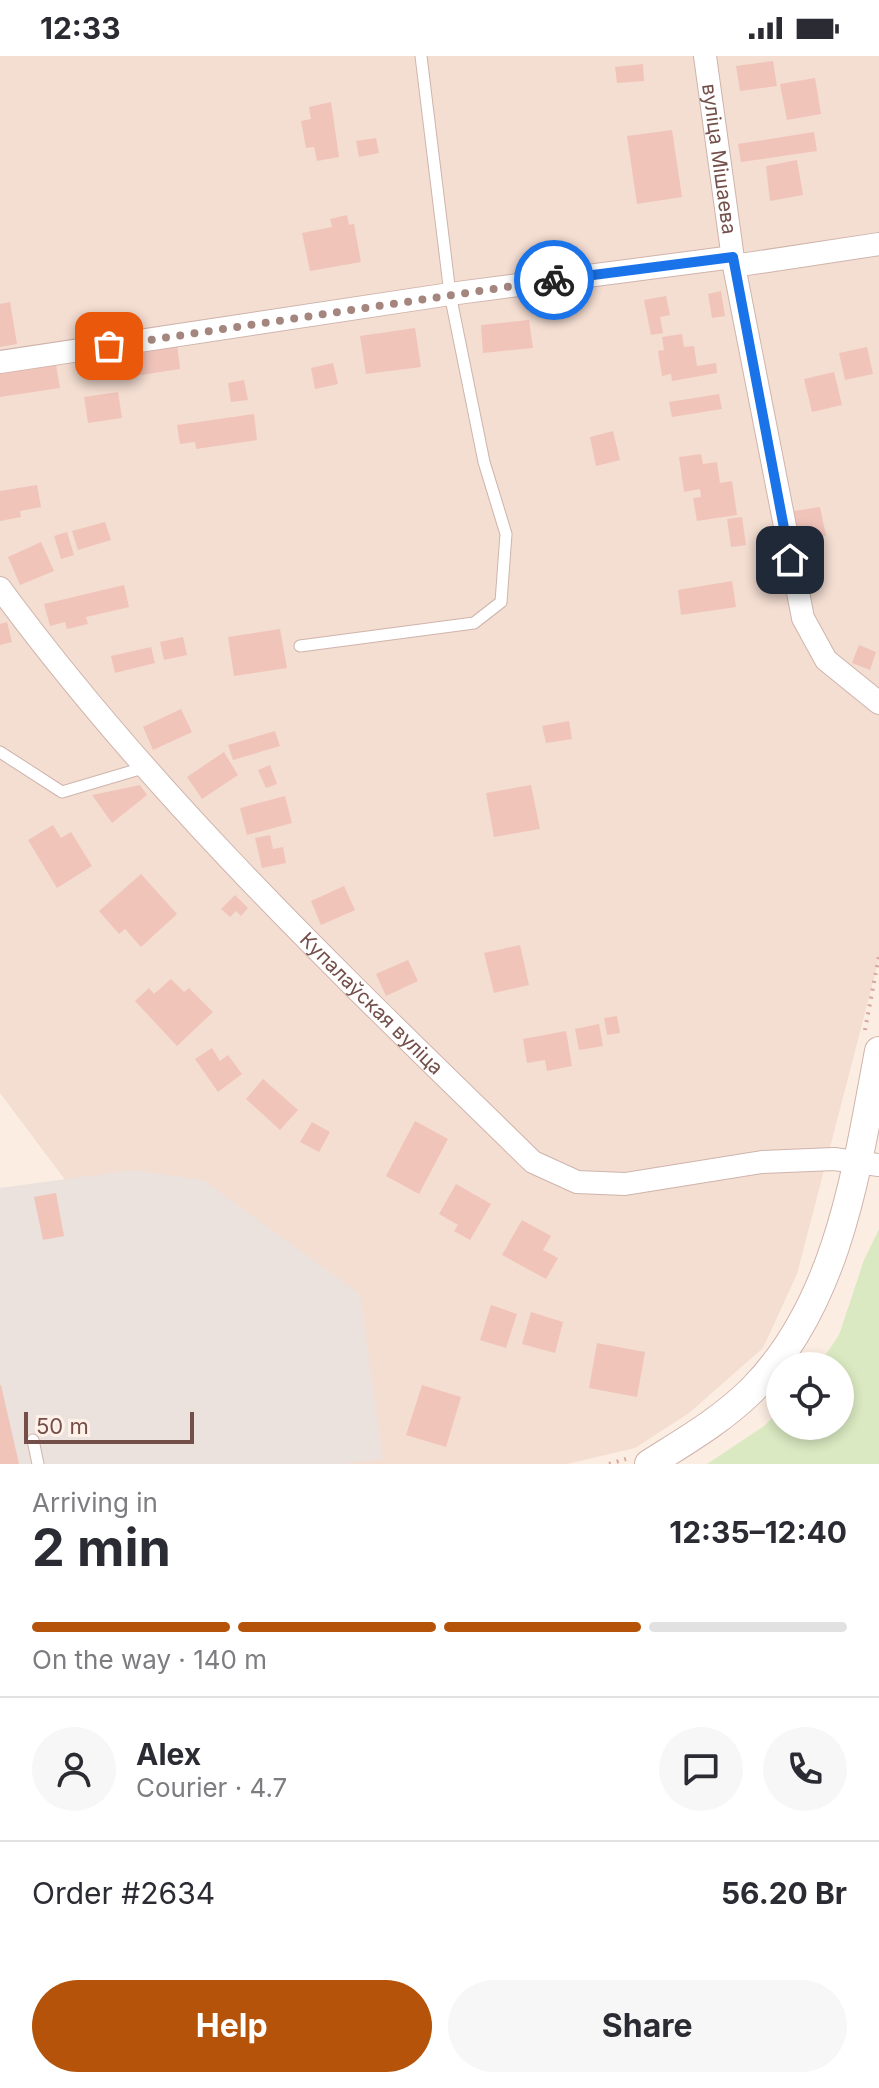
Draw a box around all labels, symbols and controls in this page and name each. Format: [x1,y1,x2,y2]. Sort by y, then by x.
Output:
text: 12:33 [40,10,121,46]
street label: вуліца Мішаева [697,82,741,236]
courier [514,240,594,320]
icon: bike [532,258,576,302]
pin [75,312,143,380]
icon: bag [87,324,131,368]
pin [756,526,824,594]
icon: home [768,538,812,582]
street label: Купалаўская вуліца [295,928,448,1079]
map controls [766,1352,854,1440]
button: locate [766,1352,854,1440]
scale bar [24,1408,194,1444]
text: 50 m [36,1413,89,1439]
text: Arriving in [32,1487,158,1518]
text: 12:35–12:40 [669,1514,847,1550]
text: 2 min [32,1516,171,1579]
text: On the way · 140 m [32,1644,267,1675]
button: person [32,1727,116,1811]
button: chat [659,1727,743,1811]
button: phone [763,1727,847,1811]
text: Alex [136,1736,201,1772]
text: Courier · 4.7 [136,1772,287,1803]
text: Order #2634 [32,1875,215,1911]
text: 56.20 Br [721,1875,847,1911]
button: Help [32,1980,432,2072]
button: Share [448,1980,847,2072]

